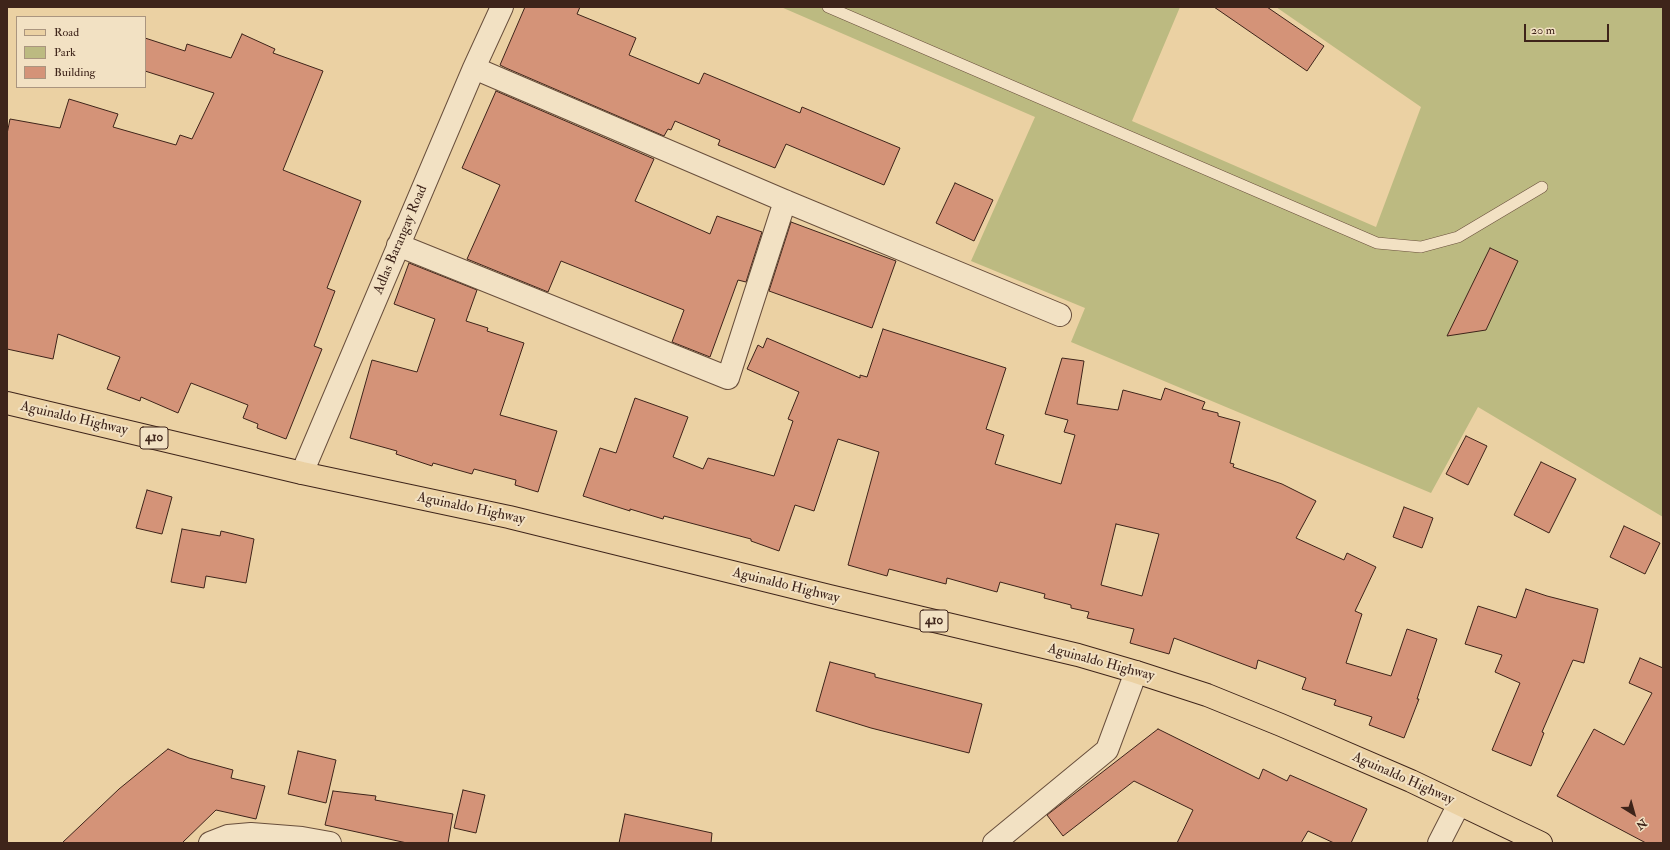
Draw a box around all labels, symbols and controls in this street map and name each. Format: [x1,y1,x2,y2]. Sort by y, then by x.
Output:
legend [16,16,146,88]
scale bar [1526,16,1611,42]
text: 20 m [1531,23,1555,38]
text: Road [54,25,79,40]
text: Park [54,45,76,60]
text: Building [54,65,95,80]
street label: Adlas Barangay Road [370,183,432,297]
street label: Aguinaldo Highway [19,398,129,440]
road number: 410 [140,427,168,449]
street label: Aguinaldo Highway [416,489,526,529]
street label: Aguinaldo Highway [731,565,841,607]
road number: 410 [920,610,948,632]
street label: Aguinaldo Highway [1046,641,1156,685]
street label: Aguinaldo Highway [1350,749,1456,809]
north arrow [1614,794,1654,834]
text: N [1634,816,1649,832]

